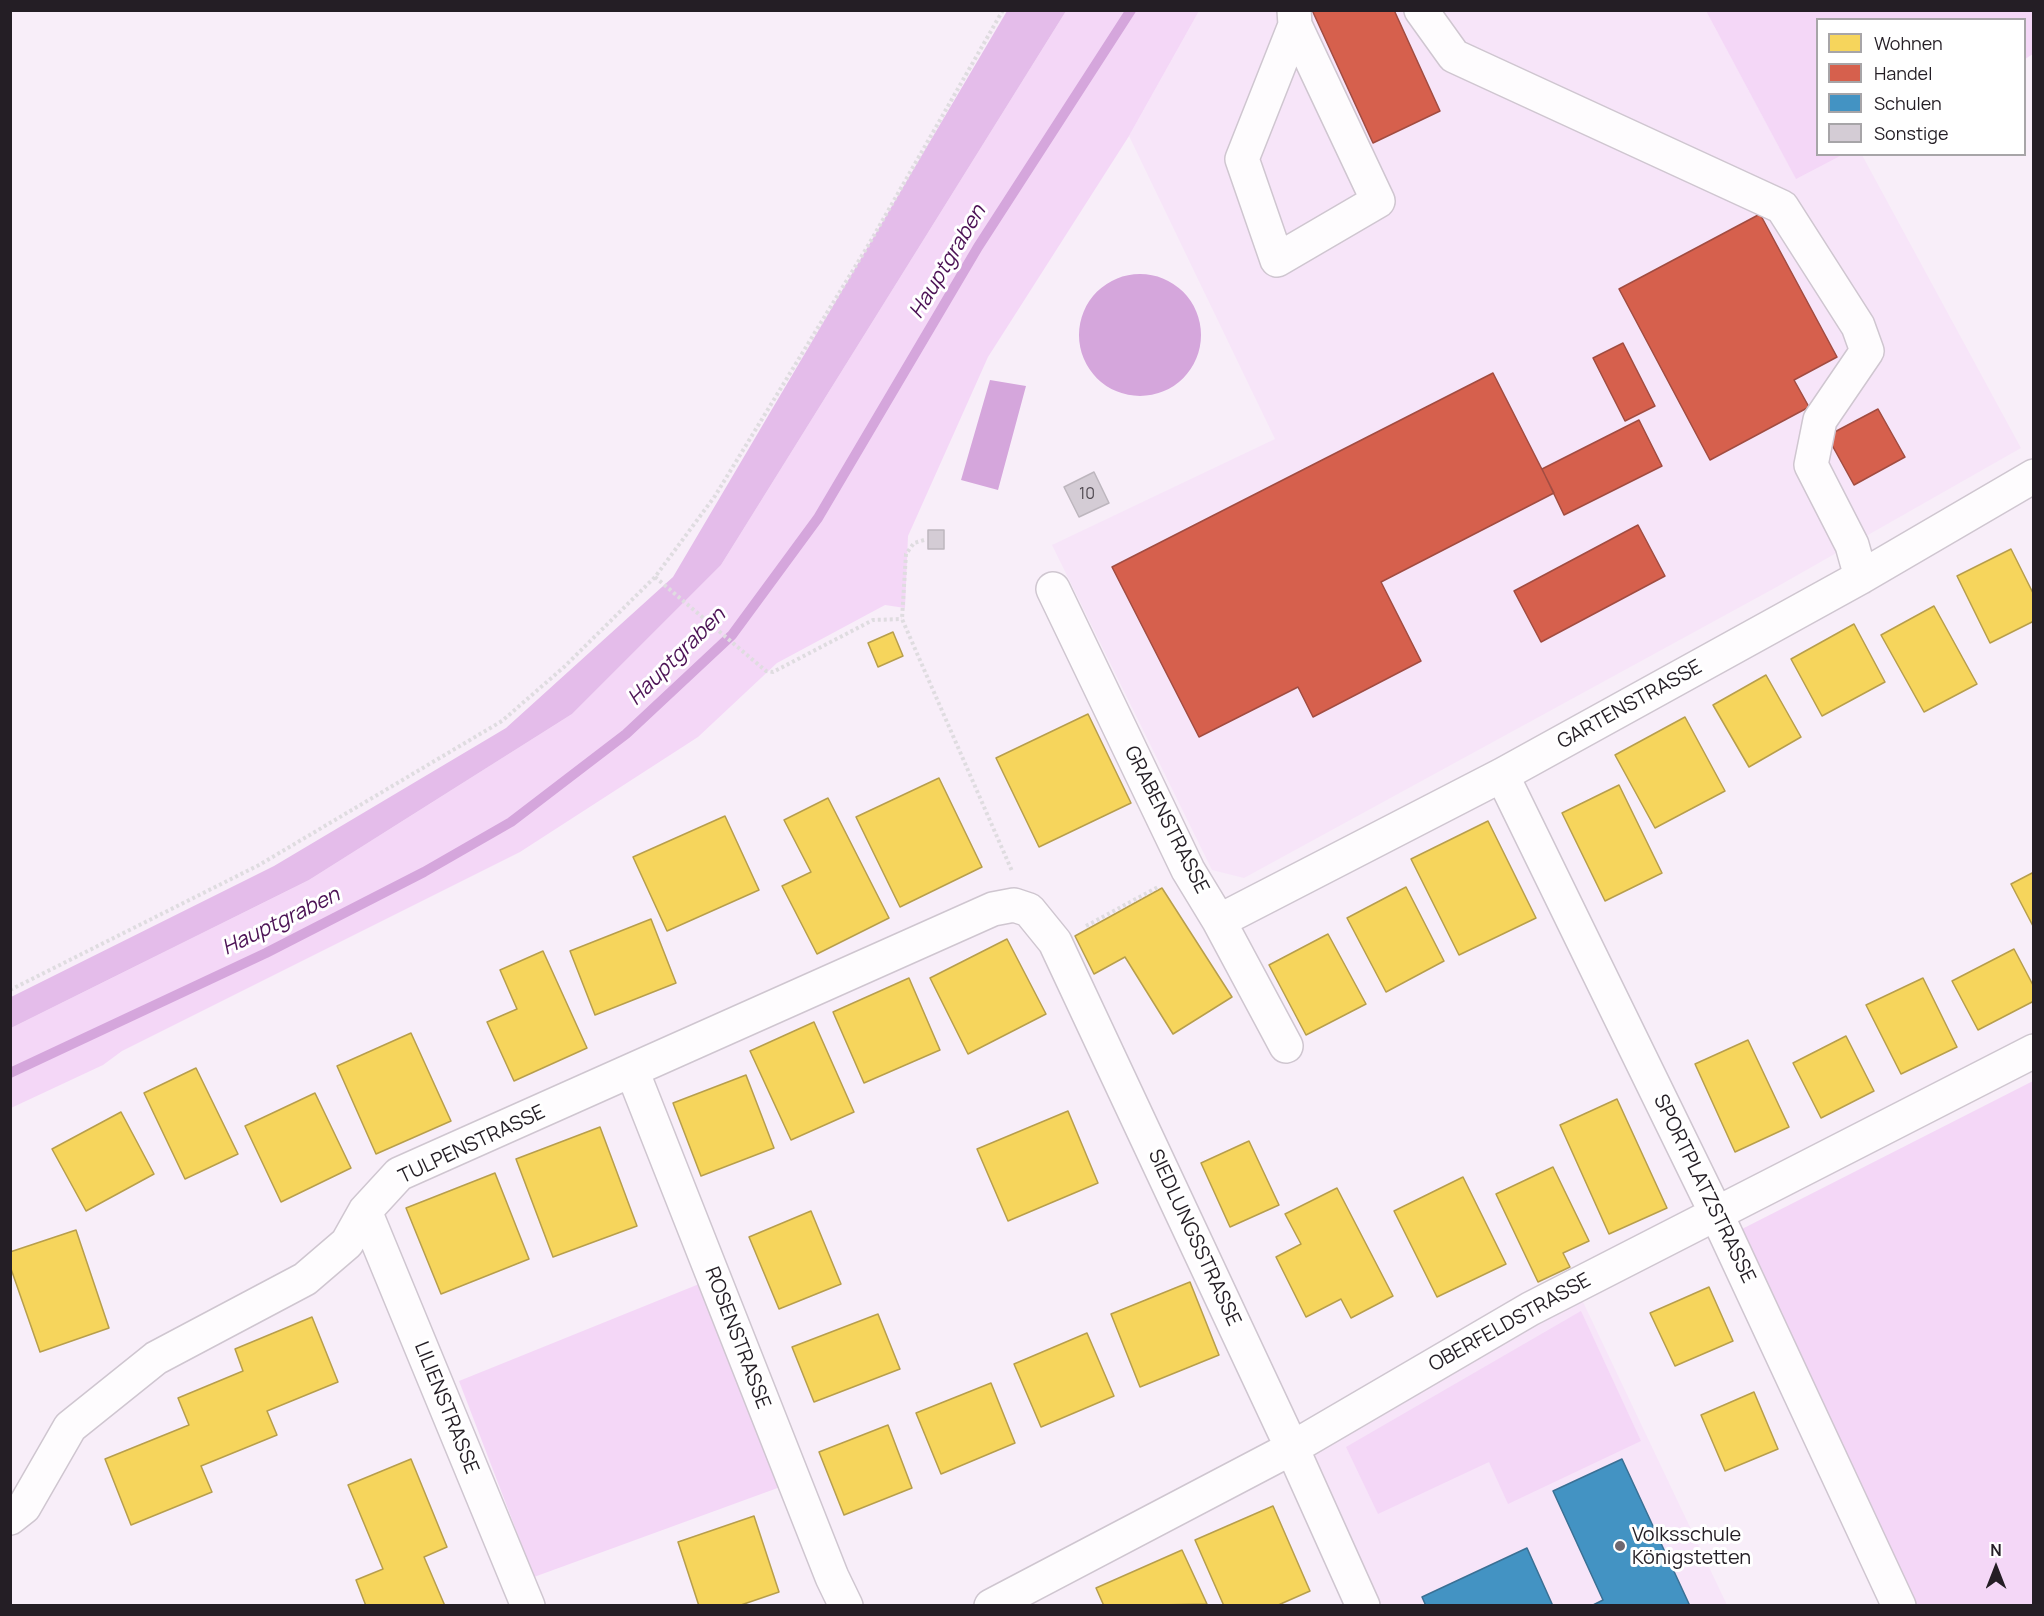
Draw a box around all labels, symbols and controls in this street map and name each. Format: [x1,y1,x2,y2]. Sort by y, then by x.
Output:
legend [1816,18,2026,156]
text: Wohnen [1874,31,1943,55]
text: Handel [1874,61,1932,85]
text: Schulen [1874,91,1942,115]
text: Sonstige [1874,121,1948,145]
water label: Hauptgraben [904,201,992,323]
house number: 10 [1079,485,1095,505]
water label: Hauptgraben [623,603,731,711]
street label: GARTENSTRASSE [1554,655,1706,755]
street label: GRABENSTRASSE [1118,742,1214,898]
water label: Hauptgraben [218,883,344,961]
street label: SPORTPLATZSTRASSE [1648,1091,1760,1287]
street label: TULPENSTRASSE [395,1101,549,1189]
street label: SIEDLUNGSSTRASSE [1143,1146,1245,1330]
street label: ROSENSTRASSE [699,1264,775,1412]
street label: OBERFELDSTRASSE [1425,1269,1595,1377]
street label: LILIENSTRASSE [409,1338,483,1478]
place label: Volksschule Königstetten [1632,1523,1751,1570]
north arrow [1966,1538,2026,1598]
marker: Volksschule Königstetten [1613,1539,1627,1553]
text: N [1990,1539,2002,1561]

